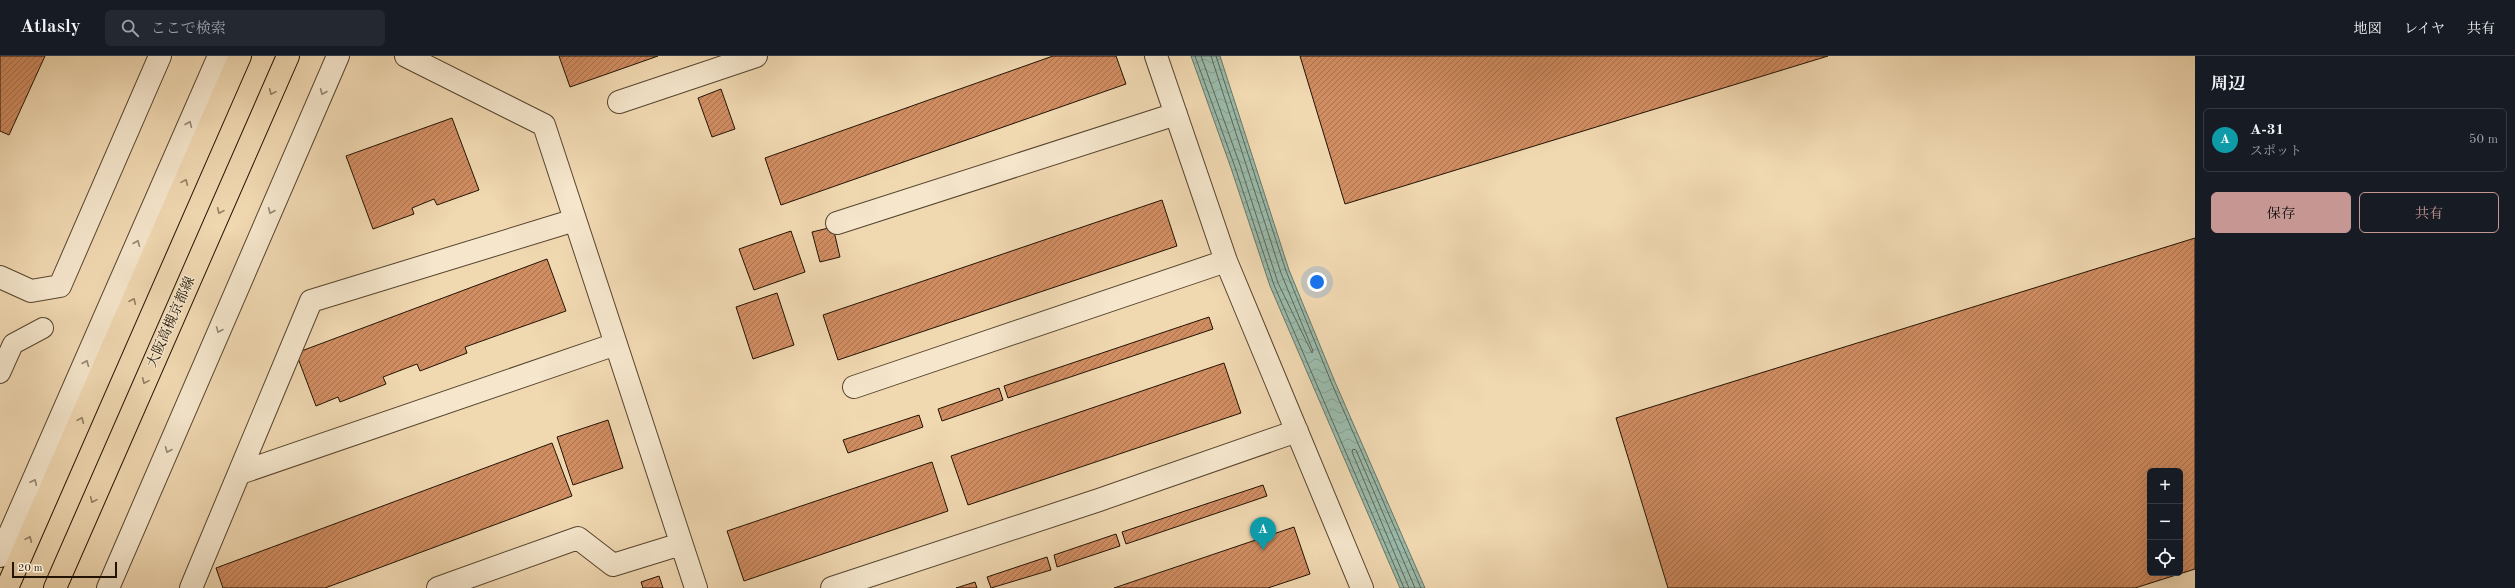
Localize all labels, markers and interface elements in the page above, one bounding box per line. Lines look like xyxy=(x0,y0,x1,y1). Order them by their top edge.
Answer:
search box xyxy=(105,10,385,46)
icon: search xyxy=(119,17,141,39)
text: Atlasly xyxy=(20,18,81,37)
text: ここで検索 xyxy=(151,22,226,37)
text: 地図 xyxy=(2354,22,2382,36)
text: レイヤ xyxy=(2404,22,2445,36)
text: 共有 xyxy=(2467,22,2495,36)
text: 周辺 xyxy=(2211,76,2245,93)
one-way arrow xyxy=(269,87,277,95)
one-way arrow xyxy=(319,88,327,95)
one-way arrow xyxy=(184,121,192,129)
text: A-31 xyxy=(2250,123,2284,138)
text: A xyxy=(2220,133,2230,146)
text: 50 m xyxy=(2469,133,2498,146)
text: スポット xyxy=(2250,145,2302,158)
one-way arrow xyxy=(180,179,188,187)
button: 保存 xyxy=(2211,192,2351,233)
button: 共有 xyxy=(2359,192,2499,233)
one-way arrow xyxy=(217,206,225,214)
one-way arrow xyxy=(268,207,276,215)
one-way arrow xyxy=(133,240,141,247)
your location xyxy=(1307,272,1327,292)
street label: 大阪高槻京都線 xyxy=(144,274,197,370)
one-way arrow xyxy=(128,298,136,306)
one-way arrow xyxy=(216,327,224,334)
one-way arrow xyxy=(81,359,89,366)
one-way arrow xyxy=(142,378,150,385)
one-way arrow xyxy=(76,417,84,425)
one-way arrow xyxy=(165,445,173,453)
map controls xyxy=(2147,468,2183,576)
button: + xyxy=(2147,468,2183,504)
one-way arrow xyxy=(29,478,37,486)
one-way arrow xyxy=(90,496,98,504)
button: − xyxy=(2147,504,2183,540)
pin: A xyxy=(1250,517,1276,550)
one-way arrow xyxy=(24,536,32,543)
button: locate xyxy=(2147,540,2183,576)
scale bar xyxy=(12,560,117,579)
text: 20 m xyxy=(18,563,43,574)

